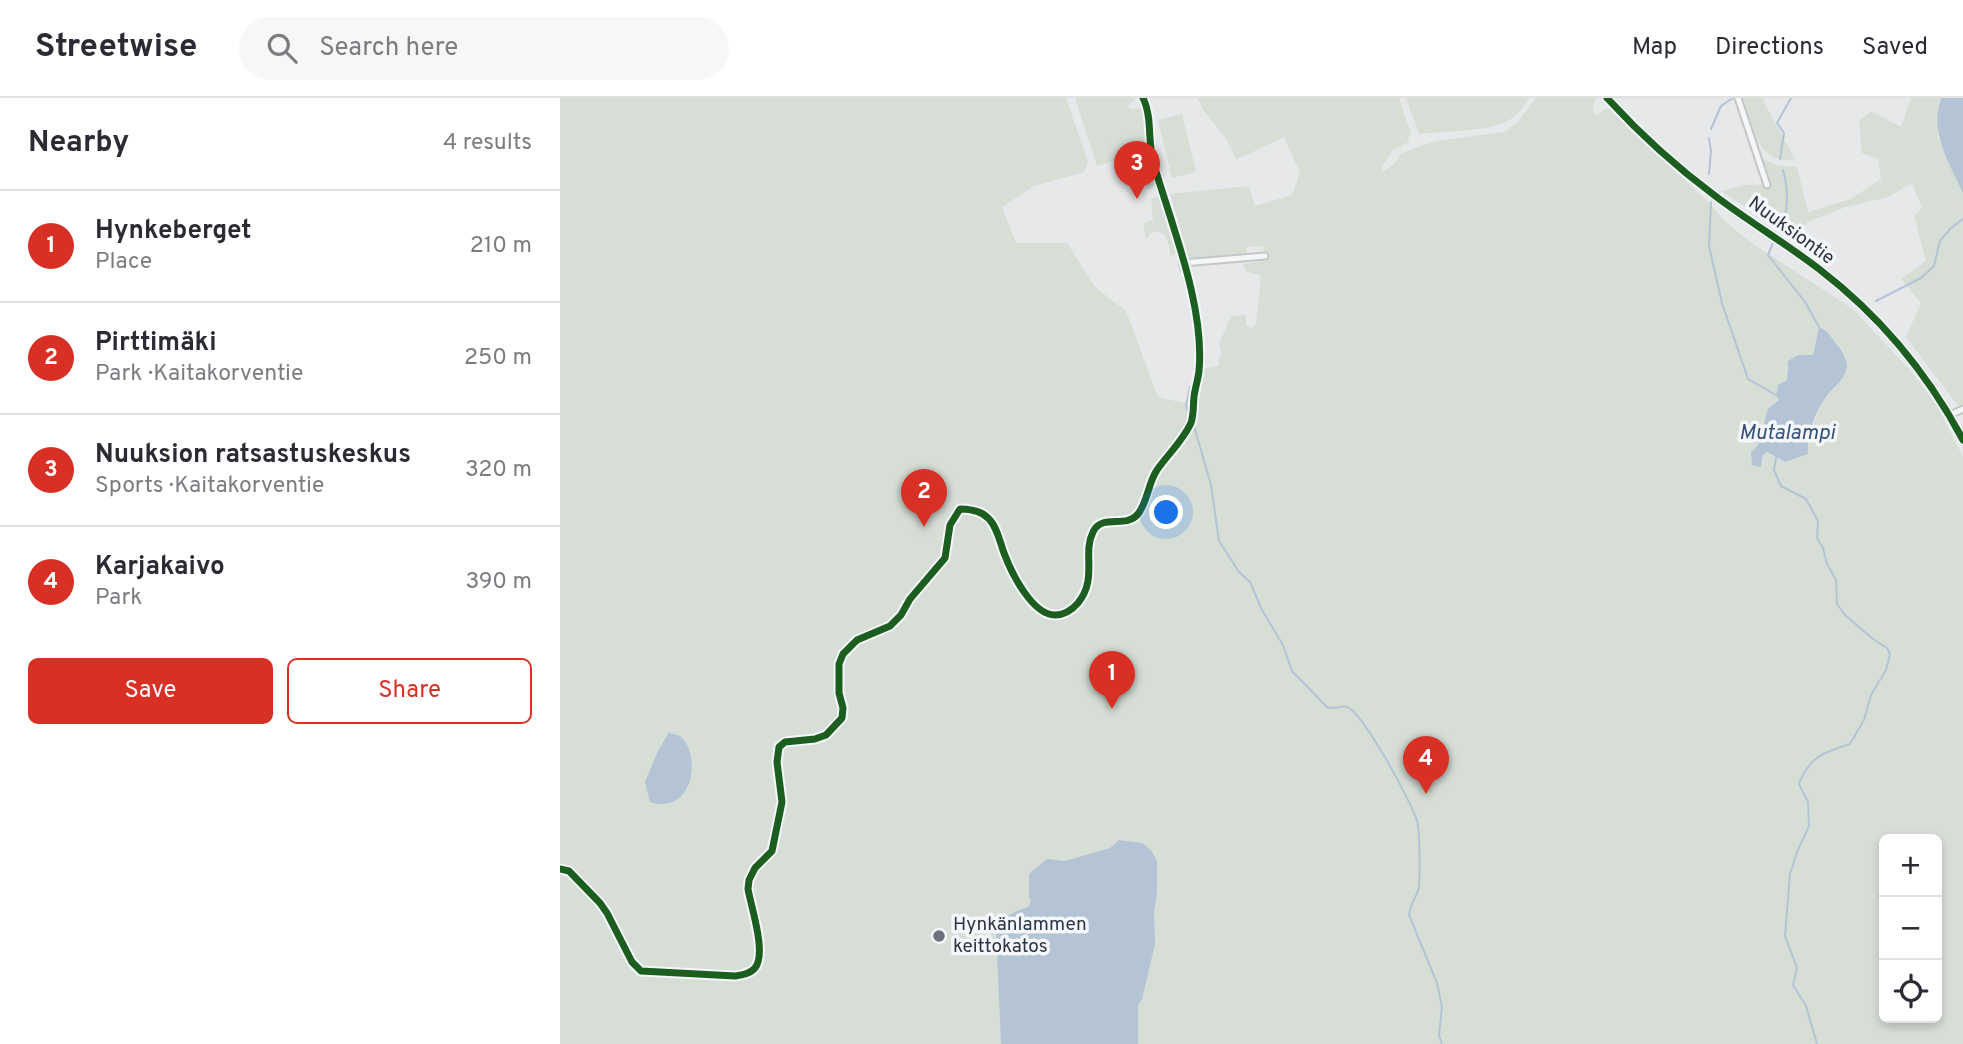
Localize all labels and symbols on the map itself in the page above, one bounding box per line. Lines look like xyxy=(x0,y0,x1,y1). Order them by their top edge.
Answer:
pin: 3 xyxy=(1114,141,1160,199)
street label: Nuuksiontie xyxy=(1743,192,1839,270)
water label: Mutalampi xyxy=(1739,420,1837,447)
pin: 2 xyxy=(901,469,947,527)
your location xyxy=(1149,495,1183,529)
pin: 1 xyxy=(1089,651,1135,709)
pin: 4 xyxy=(1403,736,1449,794)
place label: Hynkänlammen keittokatos xyxy=(953,913,1087,959)
marker: Hynkänlammen keittokatos xyxy=(931,928,947,944)

